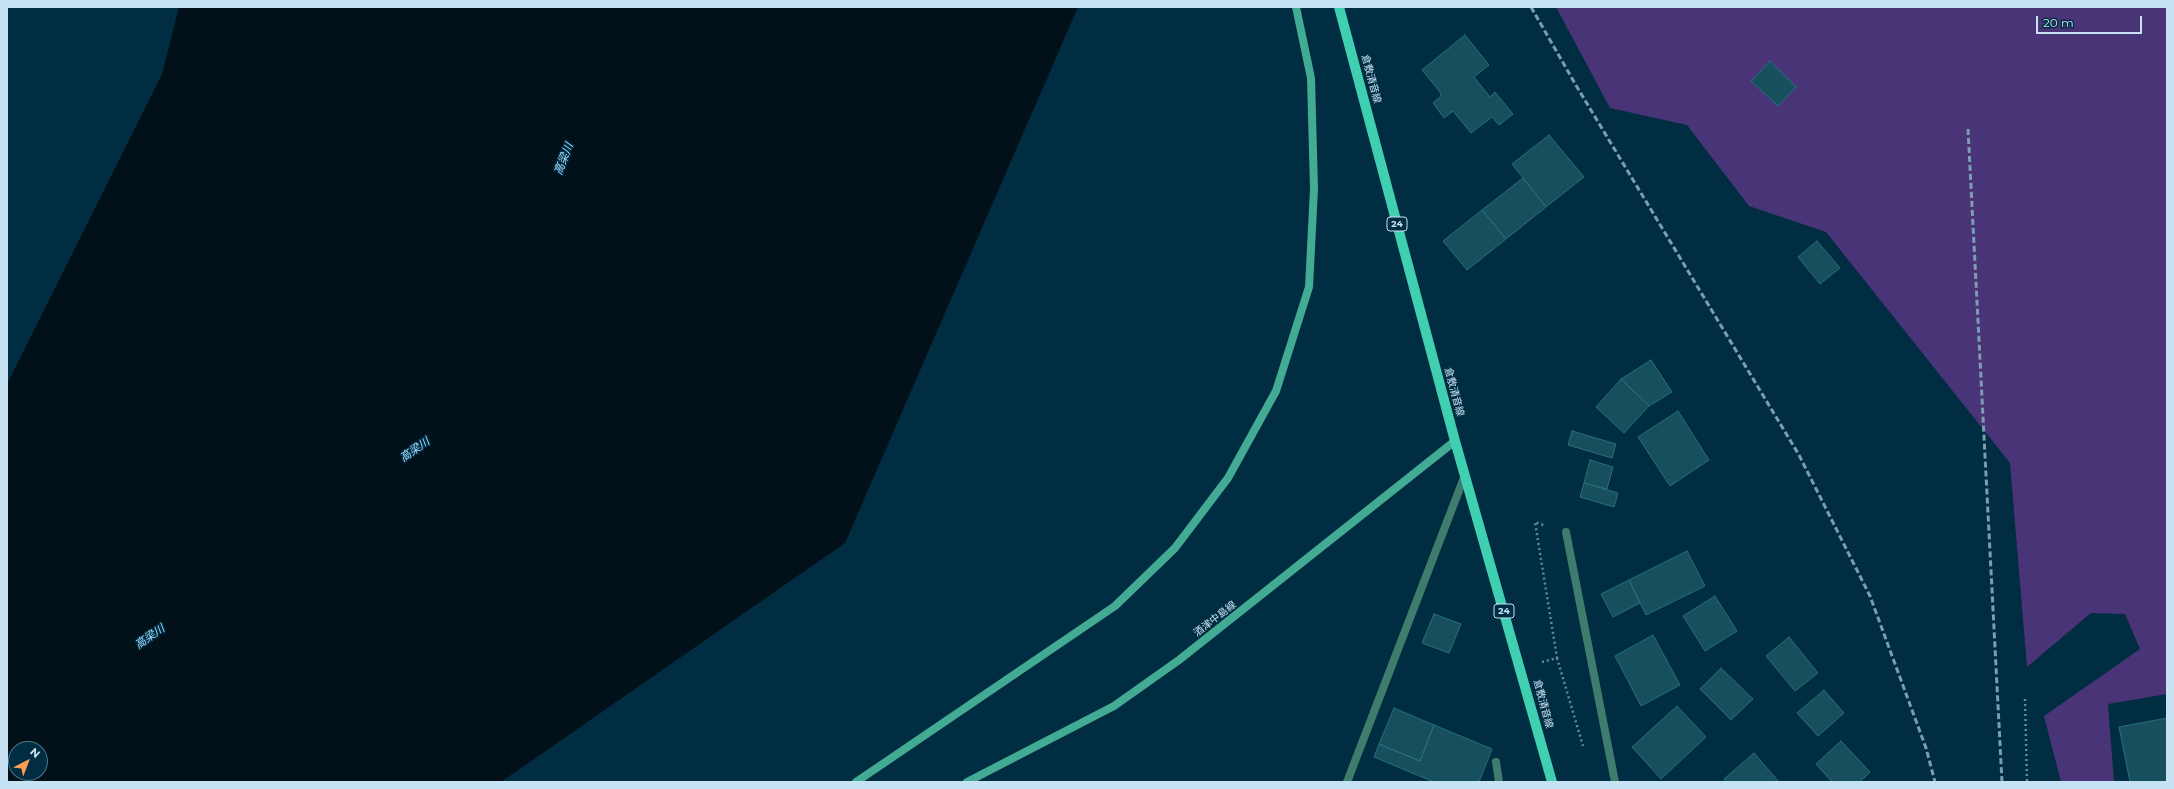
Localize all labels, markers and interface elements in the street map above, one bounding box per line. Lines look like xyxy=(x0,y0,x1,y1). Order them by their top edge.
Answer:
scale bar xyxy=(2038,8,2144,34)
text: 20 m xyxy=(2043,15,2074,30)
street label: 倉敷清音線 xyxy=(1359,53,1383,105)
water label: 高梁川 xyxy=(552,141,576,177)
road number: 24 xyxy=(1387,217,1407,231)
street label: 倉敷清音線 xyxy=(1442,366,1466,418)
water label: 高梁川 xyxy=(398,435,432,465)
street label: 酒津中島線 xyxy=(1192,599,1238,639)
road number: 24 xyxy=(1494,604,1514,618)
water label: 高梁川 xyxy=(133,622,167,652)
street label: 倉敷清音線 xyxy=(1531,678,1555,730)
north arrow xyxy=(8,741,48,781)
text: N xyxy=(27,745,43,761)

